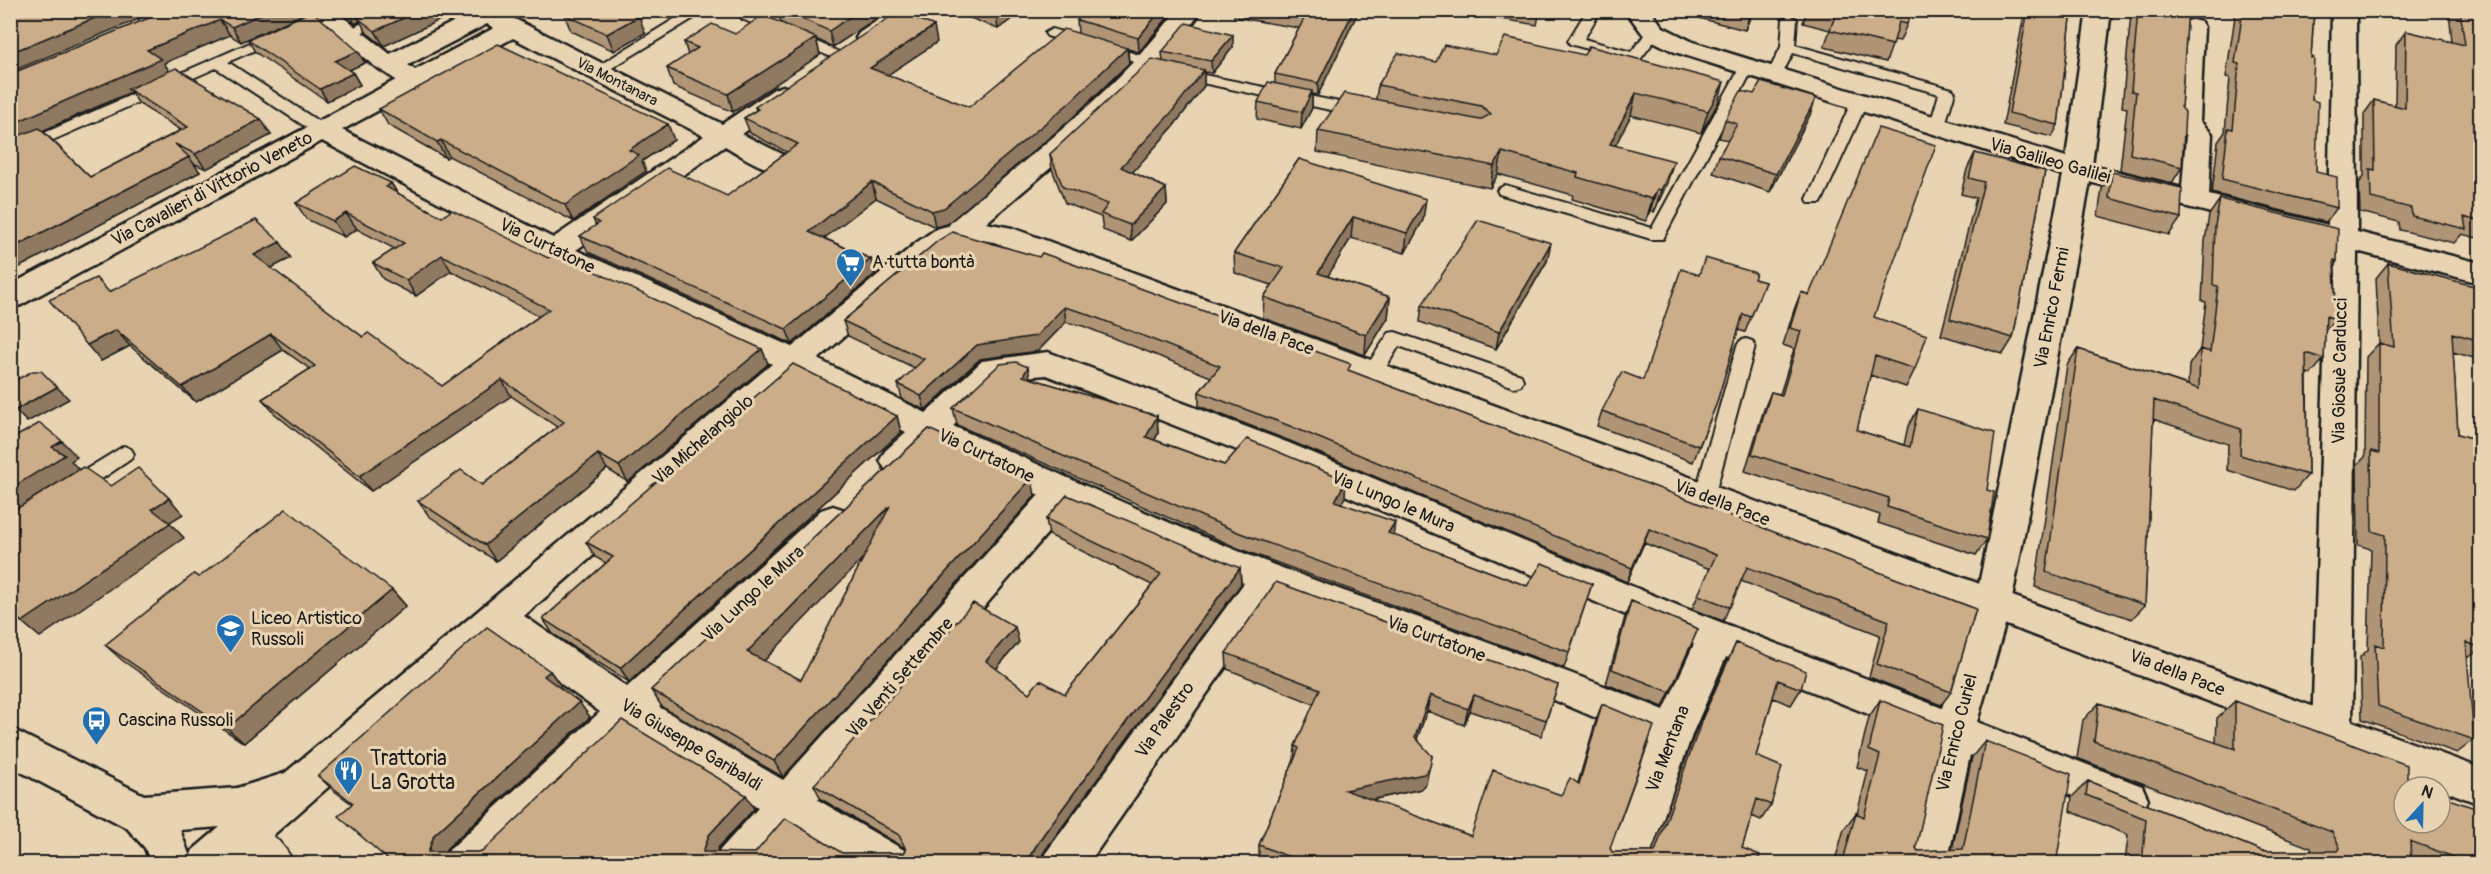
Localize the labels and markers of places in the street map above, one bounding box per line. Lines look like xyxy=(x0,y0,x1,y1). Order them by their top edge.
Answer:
supermarket icon: A tutta bontà xyxy=(835,246,867,288)
place label: A tutta bontà xyxy=(872,251,975,274)
place label: Liceo Artistico Russoli xyxy=(251,607,362,651)
school or university icon: Liceo Artistico Russoli xyxy=(214,612,246,654)
bus stop icon: Cascina Russoli xyxy=(81,704,113,746)
place label: Cascina Russoli xyxy=(118,709,233,732)
place label: Trattoria La Grotta xyxy=(370,745,455,796)
restaurant icon: Trattoria La Grotta xyxy=(333,754,365,796)

